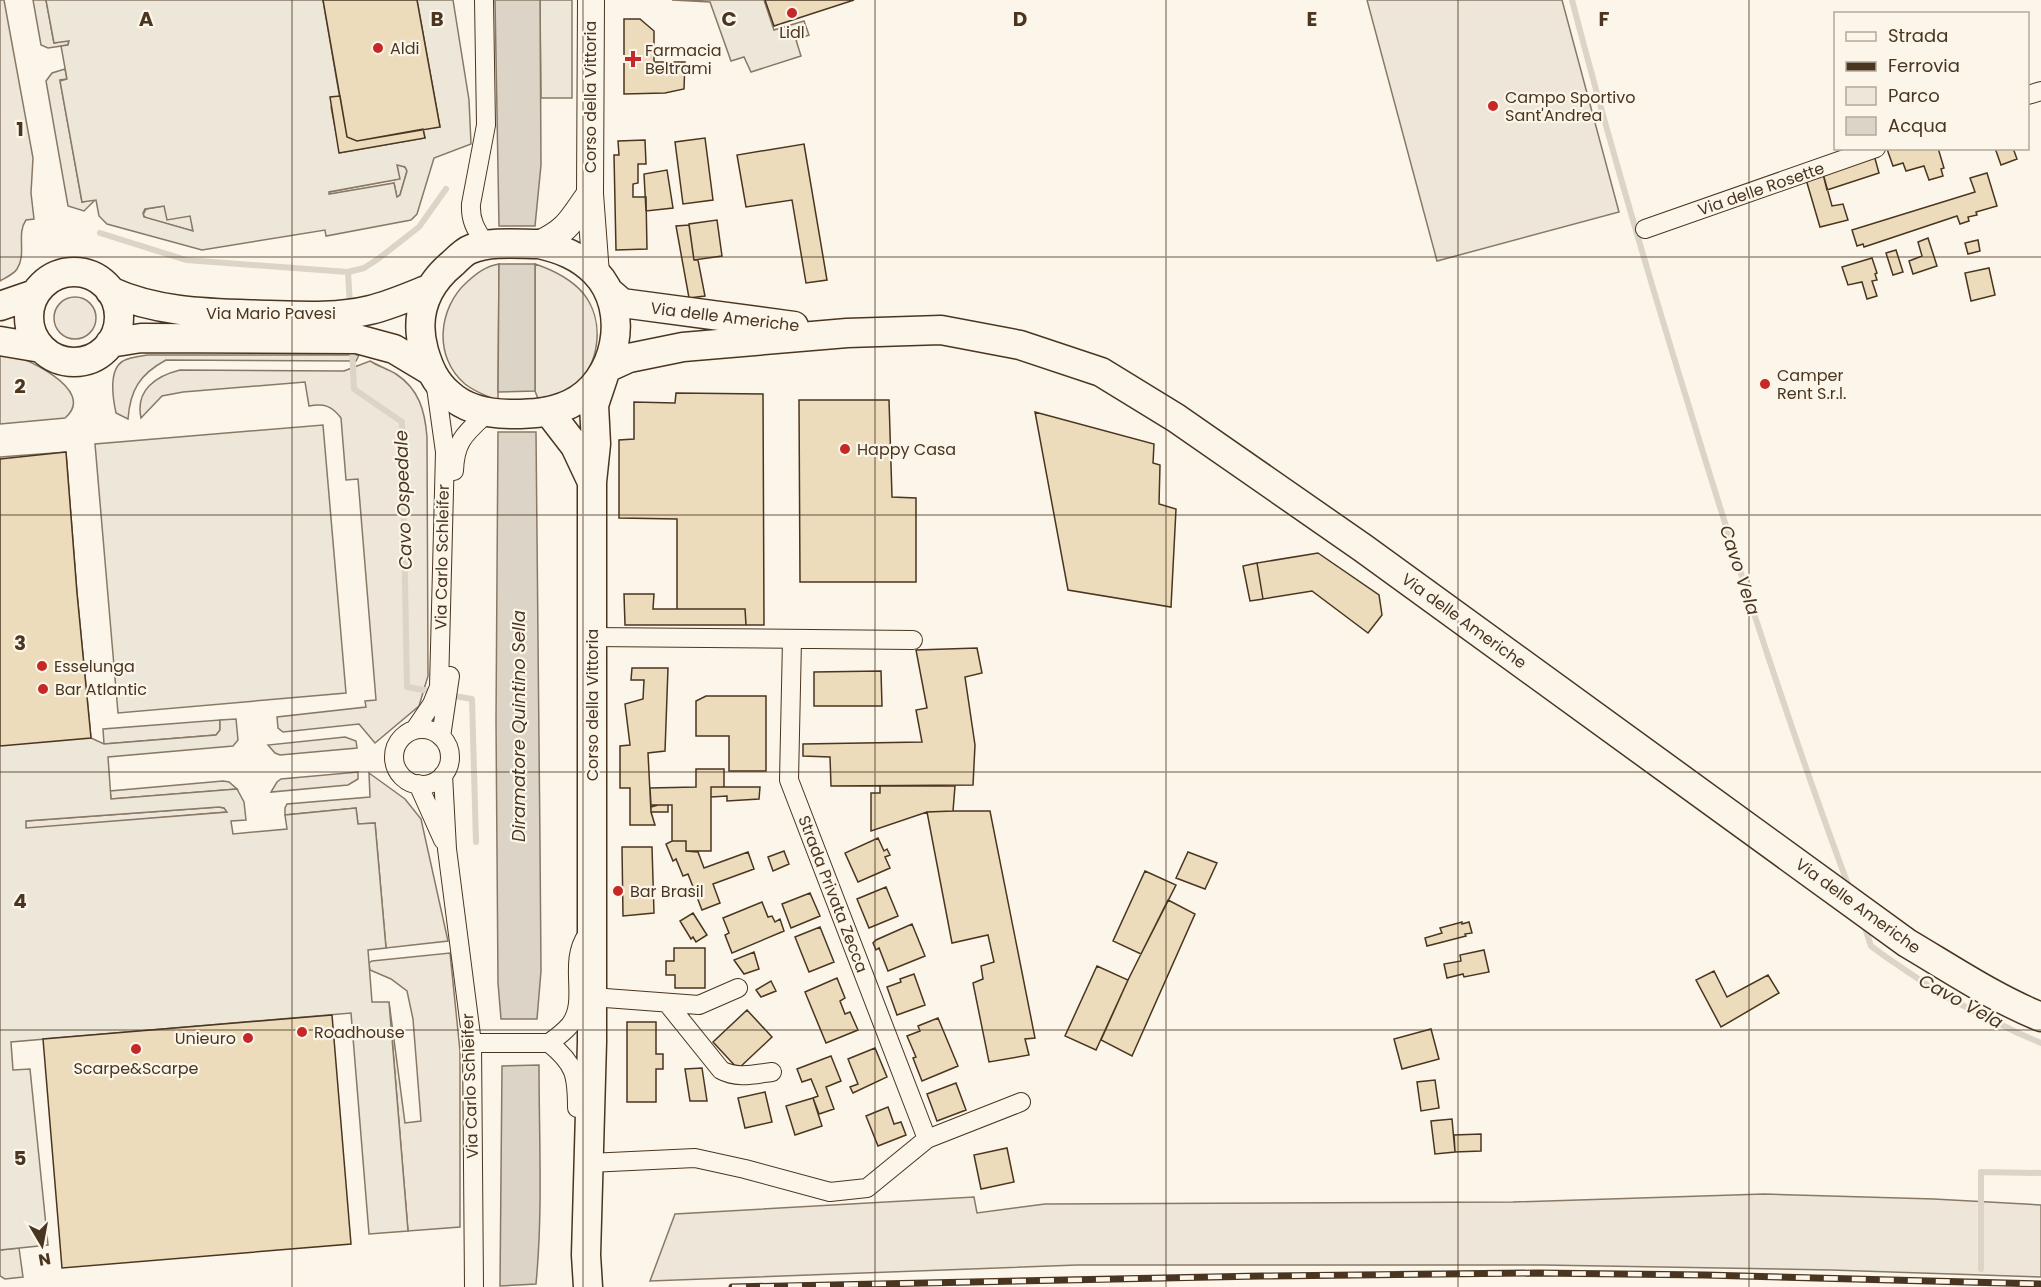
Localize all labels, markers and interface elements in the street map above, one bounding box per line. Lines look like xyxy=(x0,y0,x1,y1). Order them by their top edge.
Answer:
text: A xyxy=(139,5,154,33)
text: B xyxy=(430,5,444,33)
text: C xyxy=(721,5,737,33)
text: D xyxy=(1013,5,1027,33)
text: E xyxy=(1307,5,1317,33)
text: F xyxy=(1599,5,1610,33)
marker: Lidl xyxy=(785,6,799,20)
legend xyxy=(1834,12,2029,150)
street label: Corso della Vittoria xyxy=(579,21,602,173)
place label: Lidl xyxy=(779,21,805,44)
text: Strada xyxy=(1888,23,1948,48)
place label: Aldi xyxy=(390,37,419,60)
place label: Farmacia Beltrami xyxy=(645,39,722,80)
marker: Aldi xyxy=(371,41,385,55)
marker: Farmacia Beltrami xyxy=(626,52,640,66)
text: Ferrovia xyxy=(1888,53,1960,78)
text: Parco xyxy=(1888,83,1940,108)
place label: Campo Sportivo Sant'Andrea xyxy=(1505,86,1635,127)
marker: Campo Sportivo Sant'Andrea xyxy=(1486,99,1500,113)
text: Acqua xyxy=(1888,113,1947,138)
text: 1 xyxy=(16,115,24,143)
street label: Via delle Rosette xyxy=(1695,157,1827,221)
street label: Via delle Americhe xyxy=(649,296,801,338)
street label: Via Mario Pavesi xyxy=(206,302,336,325)
place label: Camper Rent S.r.l. xyxy=(1777,364,1846,405)
text: 2 xyxy=(14,372,26,400)
marker: Camper Rent S.r.l. xyxy=(1758,377,1772,391)
water label: Cavo Ospedale xyxy=(388,430,418,570)
place label: Happy Casa xyxy=(857,438,956,461)
marker: Happy Casa xyxy=(838,442,852,456)
street label: Via Carlo Schleifer xyxy=(429,484,455,630)
water label: Cavo Vela xyxy=(1714,522,1766,618)
street label: Via delle Americhe xyxy=(1397,568,1531,674)
water label: Diramatore Quintino Sella xyxy=(506,610,531,842)
text: 3 xyxy=(14,629,26,657)
street label: Corso della Vittoria xyxy=(581,629,604,781)
place label: Esselunga xyxy=(54,655,135,678)
marker: Esselunga xyxy=(35,659,49,673)
place label: Bar Atlantic xyxy=(55,678,147,701)
marker: Bar Atlantic xyxy=(36,682,50,696)
street label: Strada Privata Zecca xyxy=(792,812,874,976)
street label: Via delle Americhe xyxy=(1791,853,1925,959)
place label: Bar Brasil xyxy=(630,880,704,903)
marker: Bar Brasil xyxy=(611,884,625,898)
text: 4 xyxy=(13,887,27,915)
water label: Cavo Vela xyxy=(1914,968,2008,1034)
street label: Via Carlo Schleifer xyxy=(456,1013,484,1159)
place label: Roadhouse xyxy=(314,1021,405,1044)
marker: Roadhouse xyxy=(295,1025,309,1039)
place label: Unieuro xyxy=(175,1027,236,1050)
marker: Unieuro xyxy=(241,1031,255,1045)
marker: Scarpe&Scarpe xyxy=(129,1042,143,1056)
place label: Scarpe&Scarpe xyxy=(73,1057,199,1080)
text: 5 xyxy=(14,1144,27,1172)
north arrow xyxy=(12,1215,72,1275)
text: N xyxy=(37,1247,52,1272)

